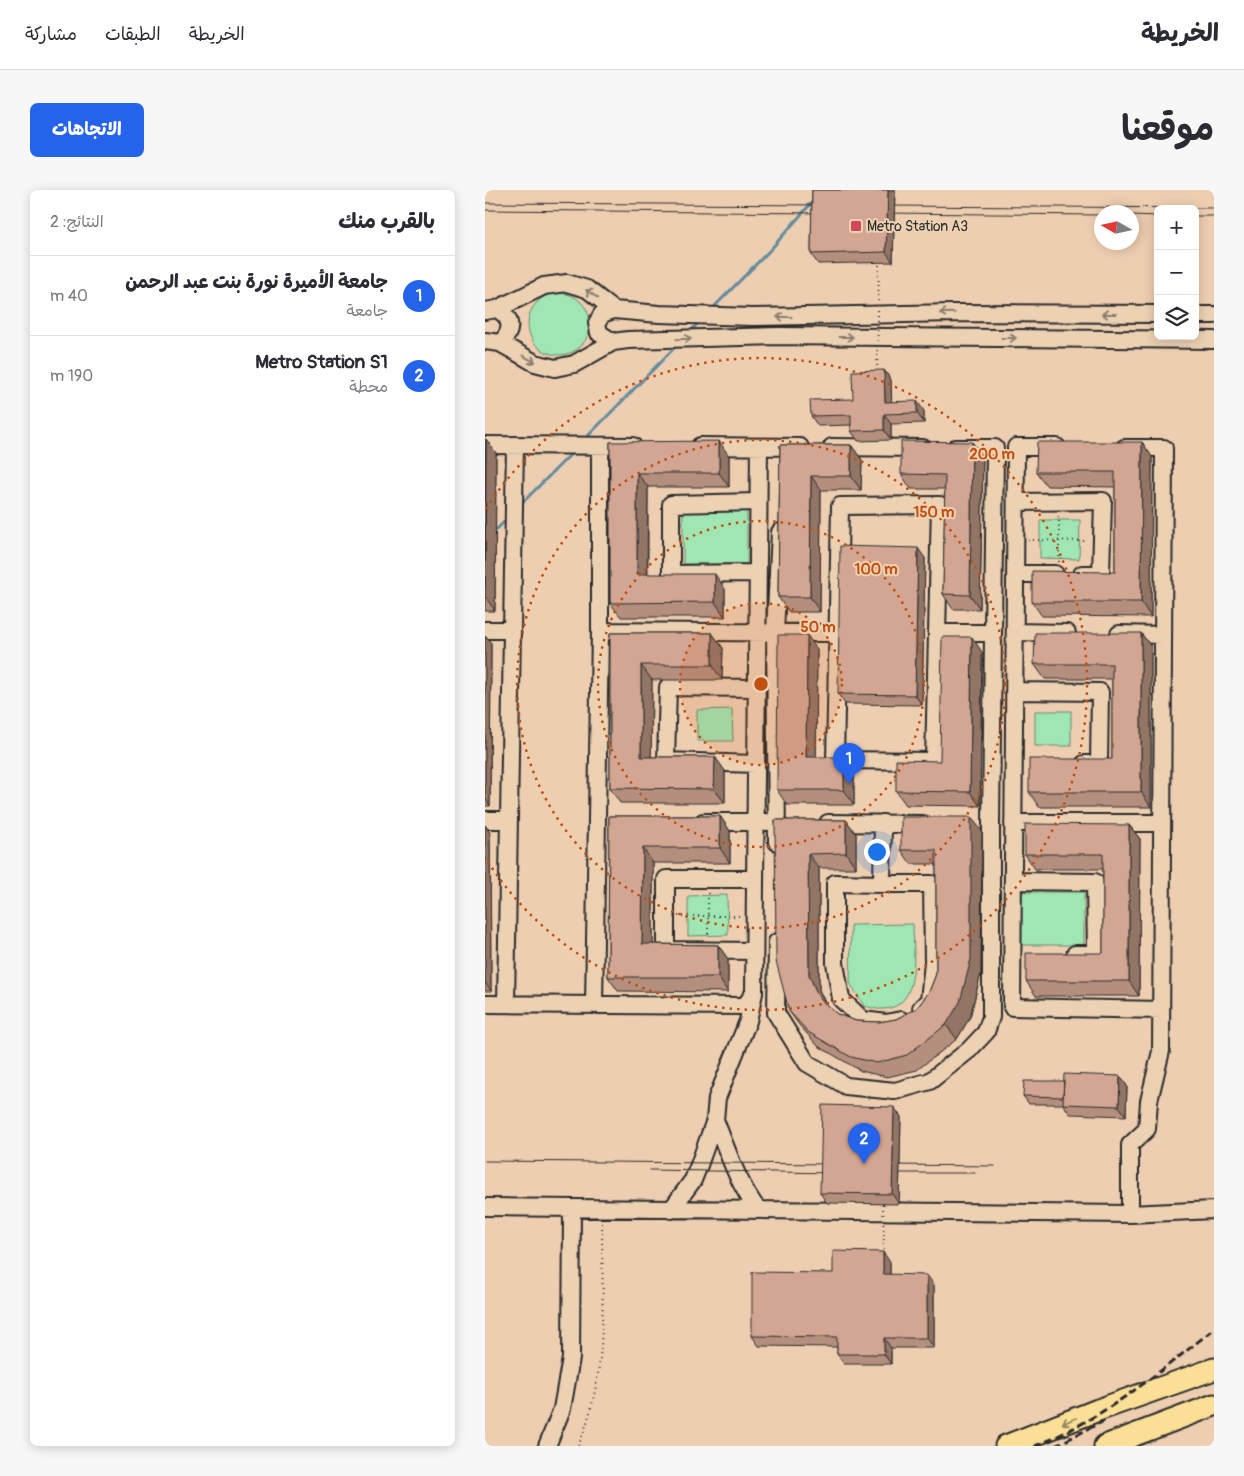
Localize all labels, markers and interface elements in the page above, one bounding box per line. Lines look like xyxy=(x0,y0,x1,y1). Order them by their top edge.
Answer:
text: الخريطة xyxy=(1141,19,1219,48)
text: مشاركة xyxy=(25,23,77,46)
text: الطبقات xyxy=(105,23,161,46)
text: الخريطة xyxy=(189,23,245,46)
button: الاتجاهات xyxy=(30,103,144,157)
text: موقعنا xyxy=(1121,107,1214,151)
north arrow xyxy=(1094,205,1139,250)
map controls xyxy=(1154,205,1199,340)
button: + xyxy=(1154,205,1199,250)
text: بالقرب منك xyxy=(338,208,435,235)
text: النتائج: 2 xyxy=(50,212,104,232)
place label: Metro Station A3 xyxy=(867,218,968,235)
marker: Metro Station A3 xyxy=(849,219,863,233)
button: − xyxy=(1154,250,1199,295)
text: جامعة الأميرة نورة بنت عبد الرحمن xyxy=(125,270,388,294)
text: 40 m xyxy=(50,286,88,306)
text: 1 xyxy=(416,286,422,306)
one-way arrow xyxy=(585,289,599,299)
button: layers xyxy=(1154,295,1199,340)
text: جامعة xyxy=(346,301,388,321)
one-way arrow xyxy=(939,308,955,318)
one-way arrow xyxy=(1101,309,1118,319)
one-way arrow xyxy=(776,312,792,322)
one-way arrow xyxy=(838,332,854,342)
one-way arrow xyxy=(1000,333,1017,343)
one-way arrow xyxy=(676,334,692,343)
text: Metro Station S1 xyxy=(255,350,388,374)
one-way arrow xyxy=(522,355,536,365)
text: 190 m xyxy=(50,366,93,386)
text: 2 xyxy=(415,366,423,386)
text: محطة xyxy=(349,377,388,397)
text: 200 m xyxy=(969,445,1015,464)
text: 150 m xyxy=(914,503,954,522)
text: 100 m xyxy=(855,560,897,579)
text: 50 m xyxy=(801,618,835,637)
centre of rings xyxy=(752,675,770,693)
pin: 1 xyxy=(833,743,865,784)
your location xyxy=(864,839,890,865)
pin: 2 xyxy=(848,1123,880,1164)
one-way arrow xyxy=(1062,1417,1078,1426)

